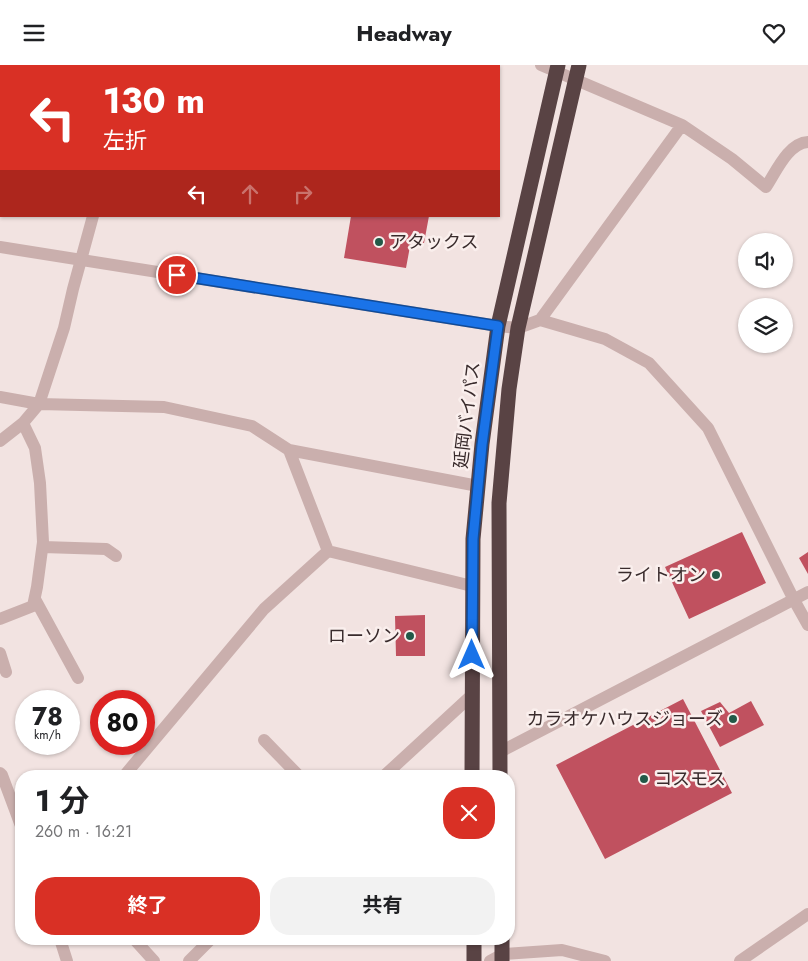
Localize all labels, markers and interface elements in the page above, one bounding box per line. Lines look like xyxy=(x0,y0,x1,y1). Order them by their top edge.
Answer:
text: Headway xyxy=(356,17,452,49)
icon: menu xyxy=(20,19,48,47)
icon: heart xyxy=(760,19,788,47)
text: 130 m xyxy=(103,76,205,126)
icon: left xyxy=(20,85,85,150)
text: 左折 xyxy=(103,124,147,156)
icon: left xyxy=(183,180,211,208)
icon: ahead xyxy=(236,180,264,208)
icon: right xyxy=(289,180,317,208)
place label: アタックス xyxy=(389,229,478,255)
map controls xyxy=(738,233,793,353)
button: sound xyxy=(738,233,793,288)
marker: アタックス xyxy=(373,236,385,248)
pin xyxy=(156,254,198,296)
icon: arrive xyxy=(163,261,191,289)
button: layers xyxy=(738,298,793,353)
street label: 延岡バイパス xyxy=(448,360,486,470)
place label: ライトオン xyxy=(616,562,706,588)
marker: ライトオン xyxy=(710,569,722,581)
place label: ローソン xyxy=(328,623,400,649)
position arrow xyxy=(445,628,497,680)
marker: ローソン xyxy=(404,630,416,642)
speed limit sign: 80 xyxy=(90,690,155,755)
text: 78 xyxy=(32,698,63,734)
place label: カラオケハウスジョーズ xyxy=(527,706,723,732)
marker: カラオケハウスジョーズ xyxy=(727,713,739,725)
text: km/h xyxy=(34,726,61,744)
place label: コスモス xyxy=(654,766,726,792)
marker: コスモス xyxy=(638,773,650,785)
text: 1 分 xyxy=(35,779,89,822)
button: close xyxy=(443,787,495,839)
text: 260 m · 16:21 xyxy=(35,820,132,843)
button: 終了 xyxy=(35,877,260,935)
button: 共有 xyxy=(270,877,495,935)

